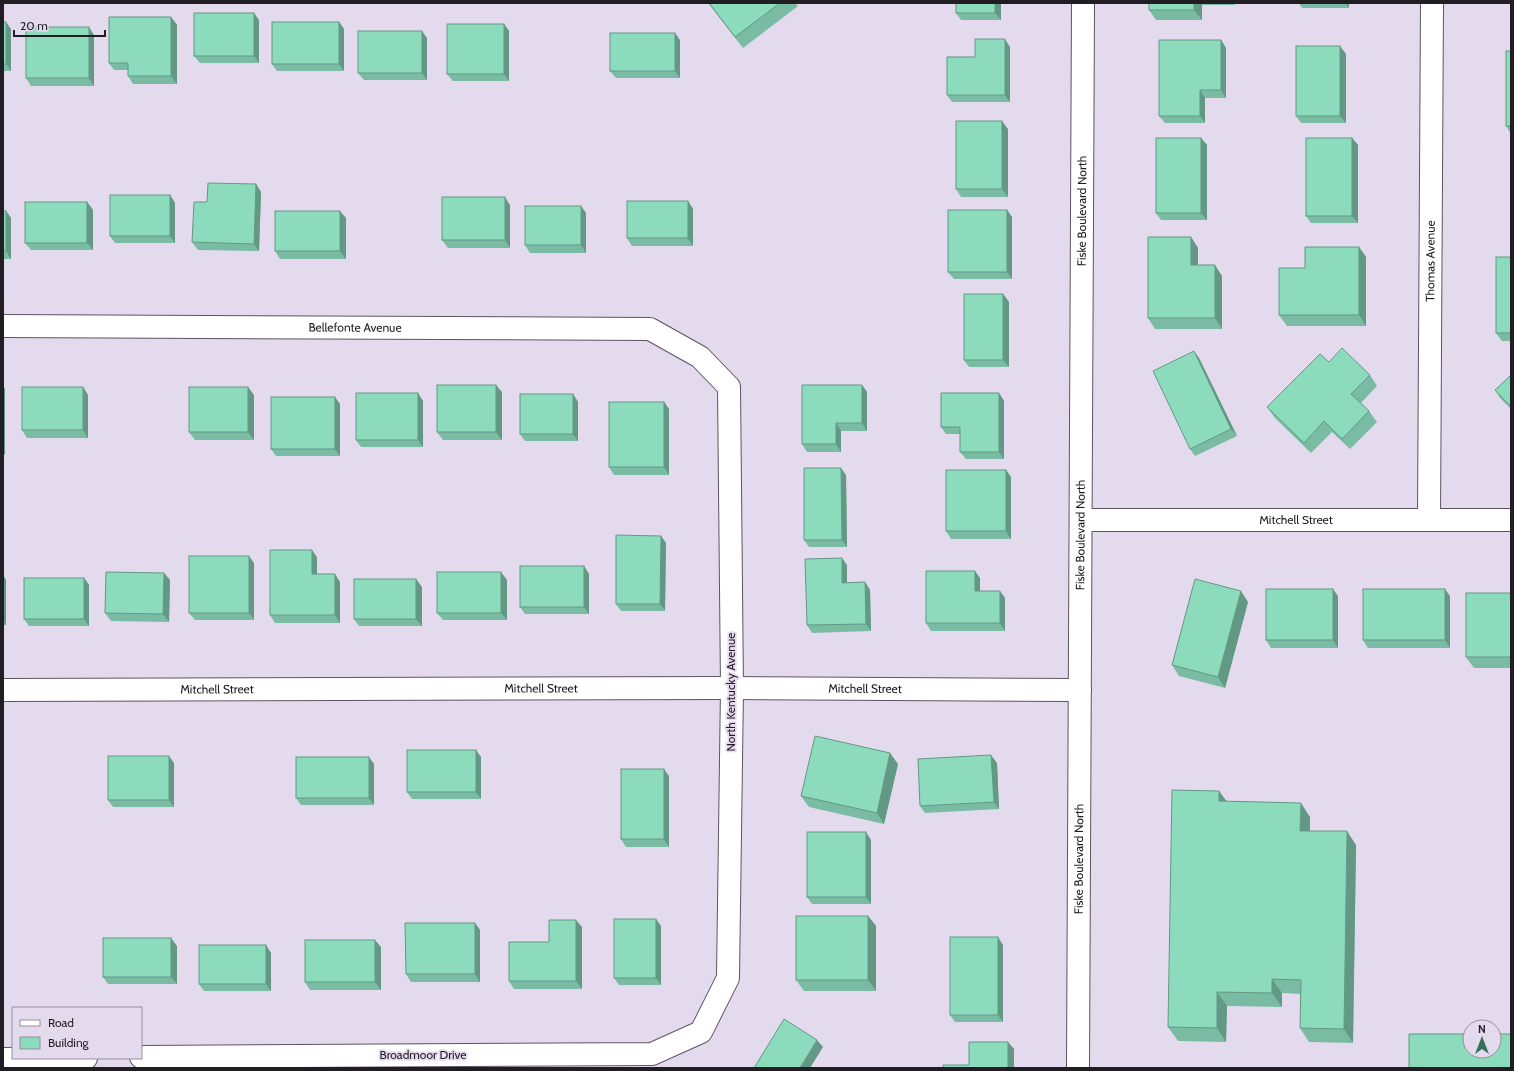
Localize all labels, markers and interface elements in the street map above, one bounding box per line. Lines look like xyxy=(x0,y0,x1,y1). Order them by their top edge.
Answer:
scale bar xyxy=(14,12,105,38)
text: 20 m xyxy=(20,18,48,33)
street label: Fiske Boulevard North xyxy=(1074,156,1089,266)
street label: Thomas Avenue xyxy=(1422,220,1438,302)
street label: Bellefonte Avenue xyxy=(308,319,402,335)
street label: Fiske Boulevard North xyxy=(1072,480,1088,590)
street label: Mitchell Street xyxy=(1259,512,1333,527)
street label: North Kentucky Avenue xyxy=(723,632,738,752)
street label: Mitchell Street xyxy=(504,680,578,696)
street label: Mitchell Street xyxy=(180,681,254,697)
street label: Mitchell Street xyxy=(828,681,902,696)
street label: Fiske Boulevard North xyxy=(1071,804,1086,914)
legend xyxy=(12,1007,142,1059)
text: Road xyxy=(48,1015,74,1030)
north arrow xyxy=(1462,1019,1502,1059)
text: N xyxy=(1478,1022,1486,1036)
text: Building xyxy=(48,1035,90,1050)
street label: Broadmoor Drive xyxy=(380,1047,466,1062)

